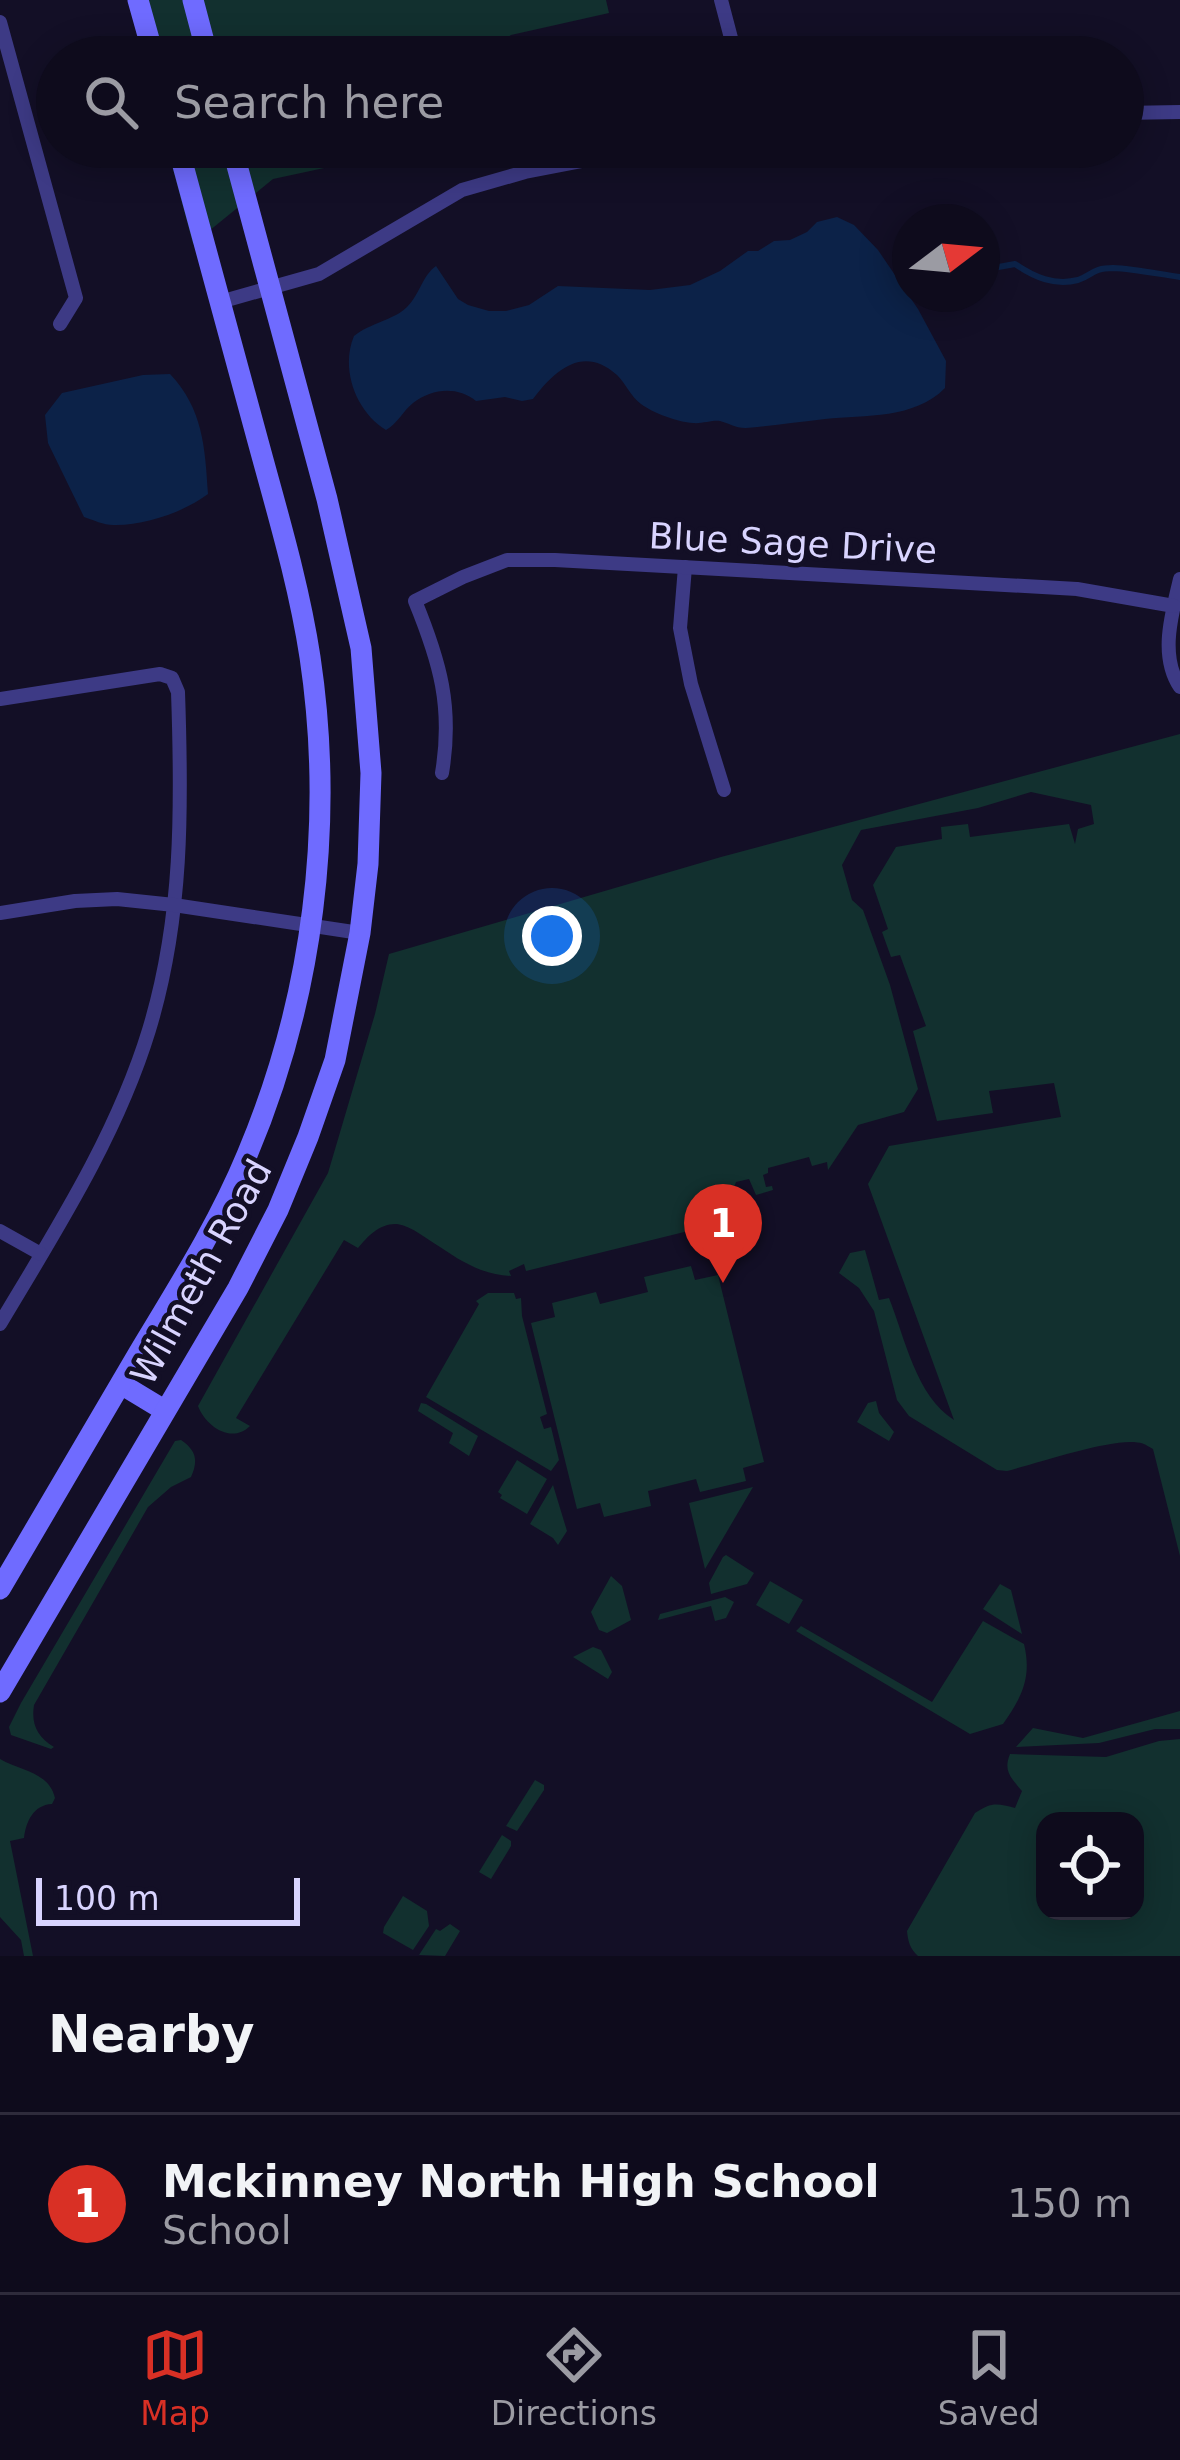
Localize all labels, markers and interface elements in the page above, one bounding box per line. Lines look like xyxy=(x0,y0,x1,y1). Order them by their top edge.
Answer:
search box xyxy=(36,36,1144,168)
icon: search xyxy=(78,69,144,135)
text: Search here xyxy=(174,76,444,129)
north arrow xyxy=(892,204,1000,312)
street label: Blue Sage Drive xyxy=(648,515,938,571)
your location xyxy=(522,906,582,966)
street label: Wilmeth Road xyxy=(122,1152,280,1392)
pin: 1 xyxy=(684,1184,762,1283)
map controls xyxy=(1036,1812,1144,1920)
button: locate xyxy=(1036,1812,1144,1920)
scale bar xyxy=(36,1872,300,1925)
text: 100 m xyxy=(54,1879,160,1918)
text: Nearby xyxy=(48,2005,255,2064)
text: Mckinney North High School xyxy=(162,2155,880,2208)
text: 1 xyxy=(73,2181,101,2226)
text: 150 m xyxy=(1007,2181,1132,2226)
text: School xyxy=(162,2208,291,2253)
tab: Map xyxy=(140,2322,210,2433)
tab: Directions xyxy=(491,2322,657,2433)
tab: Saved xyxy=(938,2322,1040,2433)

